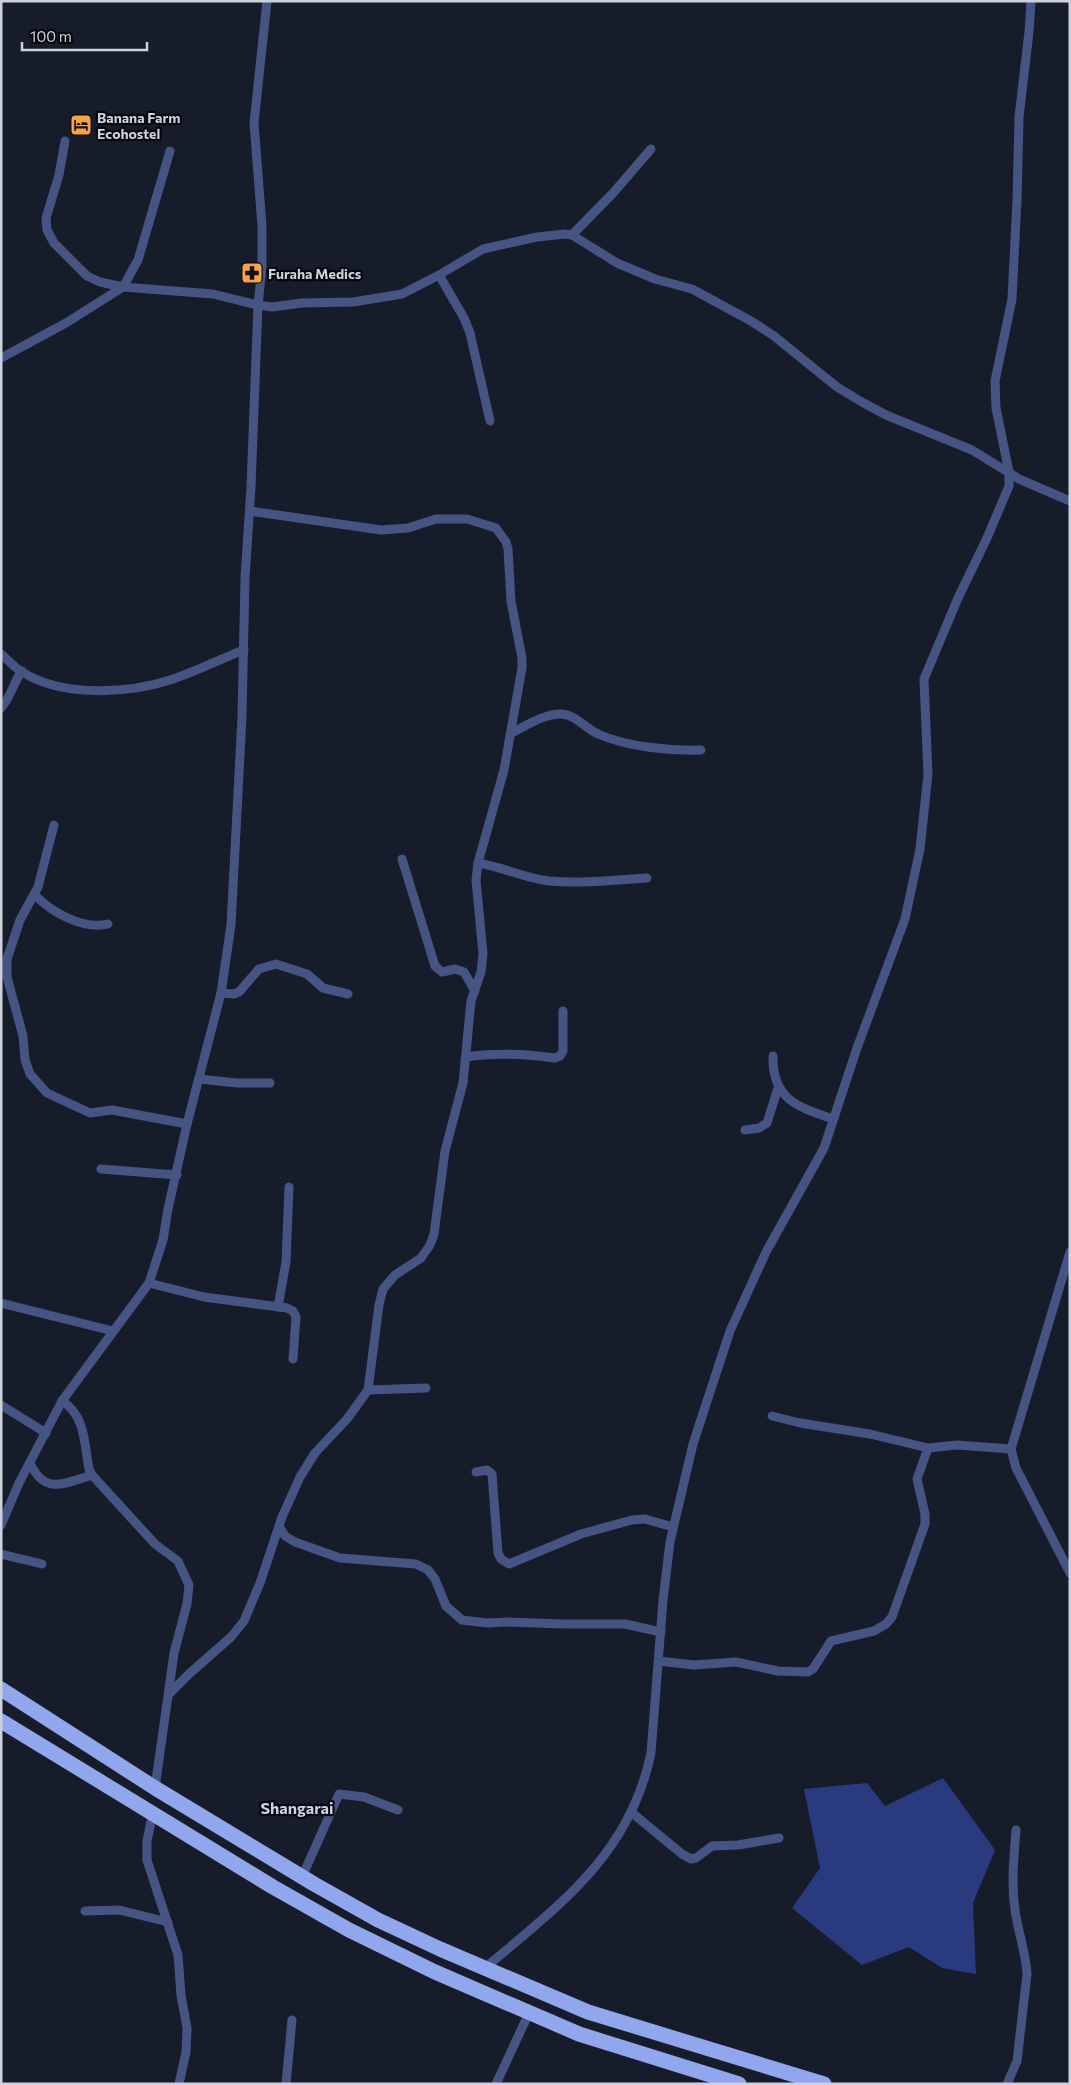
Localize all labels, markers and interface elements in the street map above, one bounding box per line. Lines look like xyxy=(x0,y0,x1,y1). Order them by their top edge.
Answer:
scale bar xyxy=(22,20,148,52)
text: 100 m xyxy=(30,27,72,45)
place label: Banana Farm Ecohostel xyxy=(97,109,180,142)
hotel icon: Banana Farm Ecohostel xyxy=(69,113,93,137)
pharmacy icon: Furaha Medics xyxy=(240,261,264,285)
place label: Furaha Medics xyxy=(268,265,362,282)
district label: Shangarai xyxy=(260,1798,334,1817)

